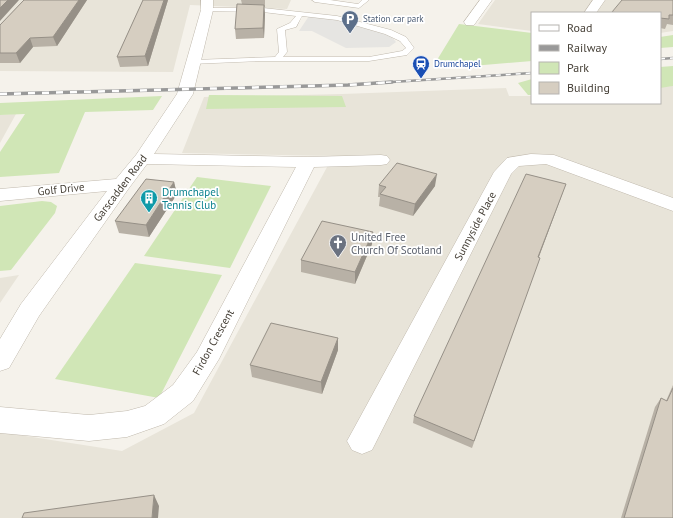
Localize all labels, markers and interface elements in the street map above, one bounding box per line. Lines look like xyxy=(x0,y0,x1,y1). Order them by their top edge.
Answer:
parking icon: Station car park xyxy=(340,9,360,34)
legend xyxy=(531,12,661,104)
place label: Station car park xyxy=(363,13,424,24)
text: Road xyxy=(567,20,592,35)
text: Railway xyxy=(567,40,607,55)
station icon: Drumchapel xyxy=(411,54,431,79)
place label: Drumchapel xyxy=(434,58,481,69)
text: Park xyxy=(567,60,589,75)
text: Building xyxy=(567,80,610,95)
street label: Garscadden Road xyxy=(90,152,150,224)
street label: Golf Drive xyxy=(37,180,85,198)
place label: Drumchapel Tennis Club xyxy=(162,185,220,212)
building icon: Drumchapel Tennis Club xyxy=(139,188,159,213)
street label: Sunnyside Place xyxy=(451,189,499,263)
place label: United Free Church Of Scotland xyxy=(351,230,442,257)
church icon: United Free Church Of Scotland xyxy=(328,233,348,258)
street label: Firdon Crescent xyxy=(189,306,237,377)

